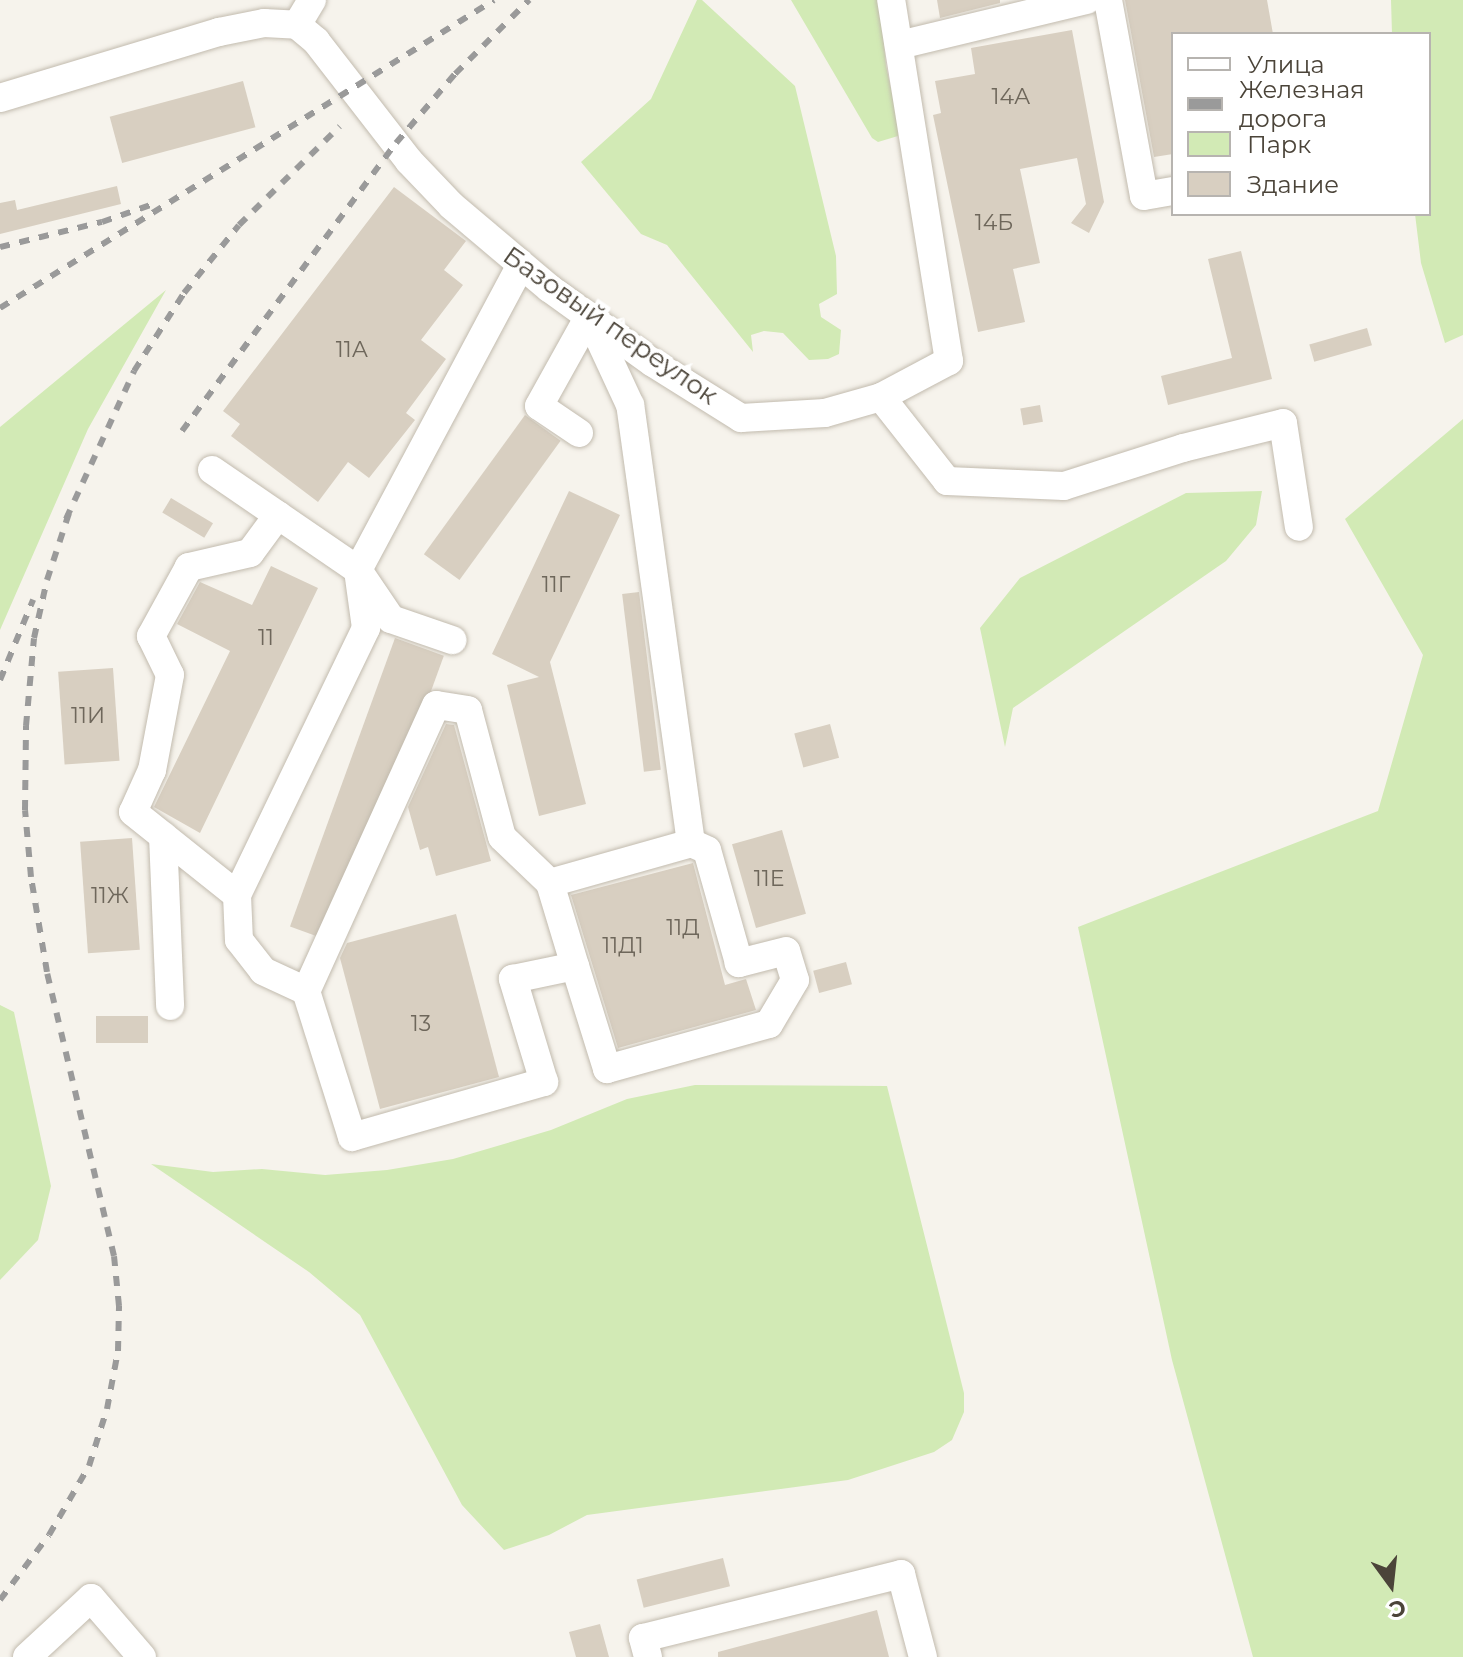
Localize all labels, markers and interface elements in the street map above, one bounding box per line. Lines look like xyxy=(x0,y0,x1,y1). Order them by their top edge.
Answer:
legend xyxy=(1171,32,1431,216)
text: Улица xyxy=(1247,50,1325,79)
text: Железная дорога xyxy=(1239,75,1365,133)
house number: 14А xyxy=(992,84,1030,110)
text: Парк xyxy=(1247,130,1311,159)
text: Здание xyxy=(1247,170,1339,199)
house number: 14Б xyxy=(975,210,1013,236)
street label: Базовый переулок xyxy=(497,240,723,412)
house number: 11А xyxy=(336,337,368,363)
house number: 11Г xyxy=(542,572,570,598)
house number: 11 xyxy=(258,625,274,651)
house number: 11И xyxy=(71,703,105,729)
house number: 11Е xyxy=(754,866,784,892)
house number: 11Ж xyxy=(91,883,129,909)
house number: 11Д xyxy=(666,915,700,941)
house number: 11Д1 xyxy=(602,933,644,959)
house number: 13 xyxy=(411,1011,431,1037)
north arrow xyxy=(1351,1545,1431,1625)
text: С xyxy=(1386,1594,1409,1624)

